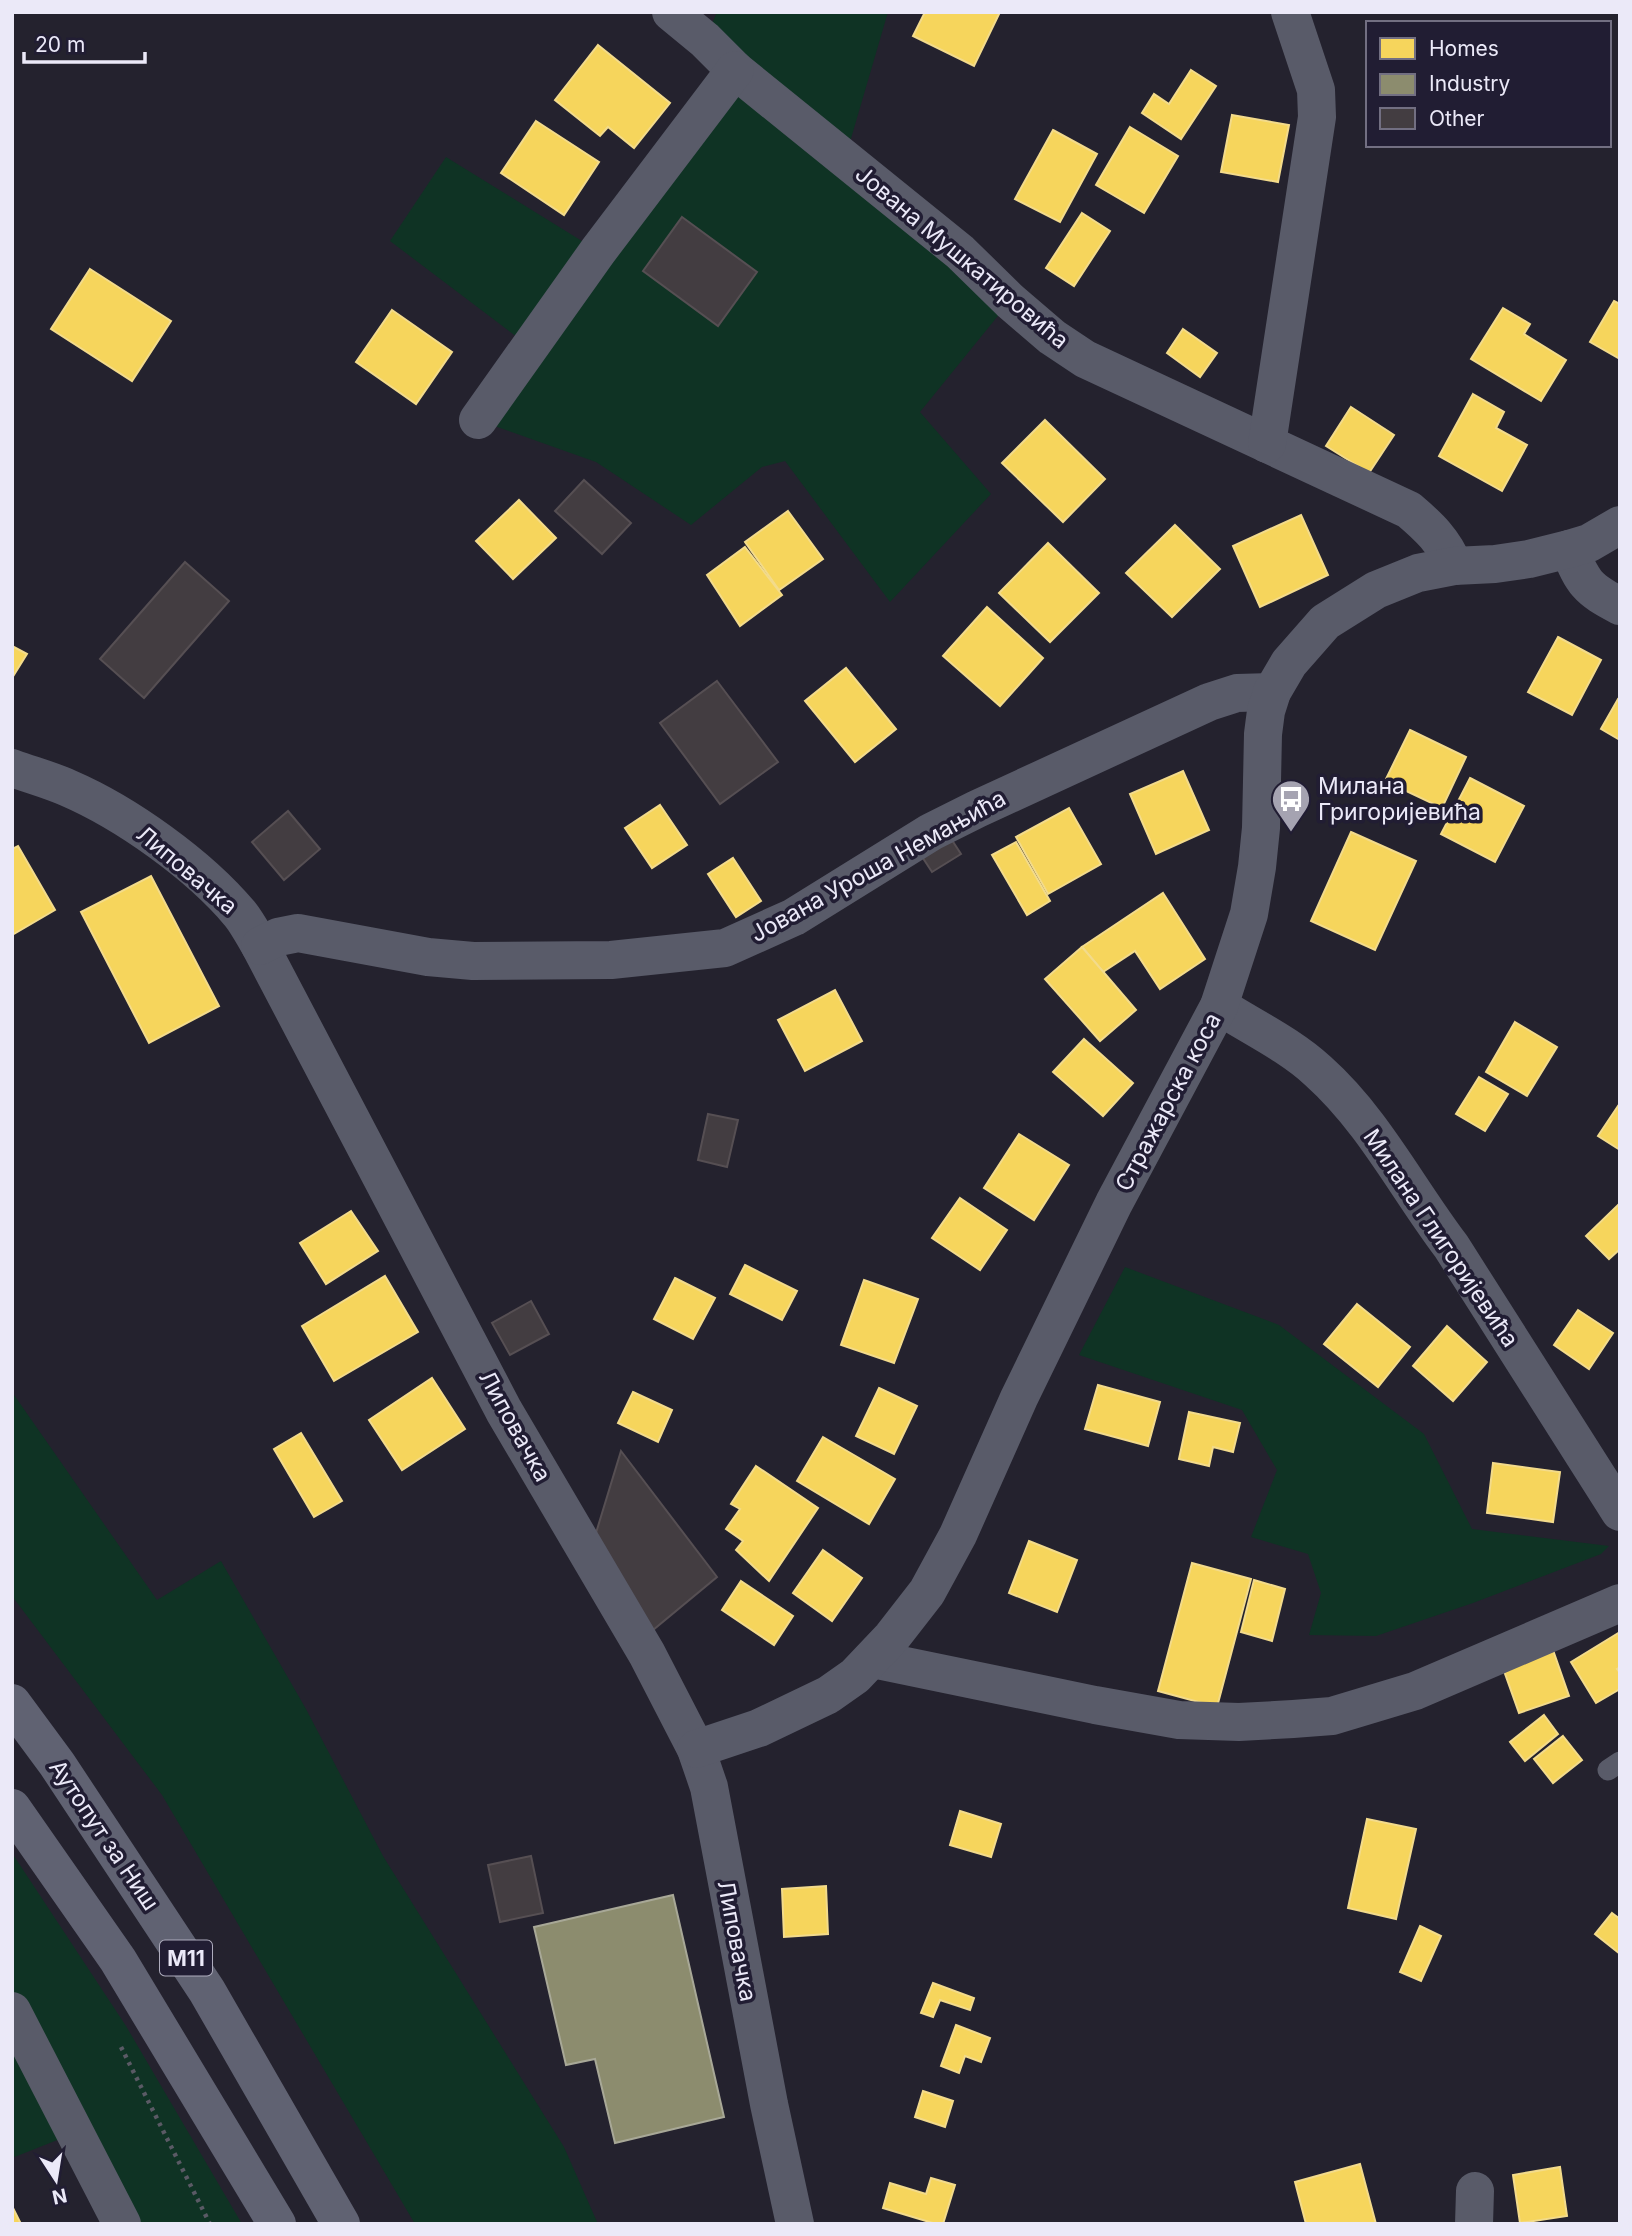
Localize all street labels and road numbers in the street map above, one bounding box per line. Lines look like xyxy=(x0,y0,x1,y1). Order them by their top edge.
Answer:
street label: Јована Мушкатировића xyxy=(850,160,1074,354)
street label: Јована Уроша Немањића xyxy=(746,784,1010,948)
street label: Липовачка xyxy=(131,820,243,920)
street label: Стражарска коса xyxy=(1109,1008,1227,1196)
street label: Милана Глигоријевића xyxy=(1358,1124,1524,1352)
street label: Липовачка xyxy=(473,1366,557,1486)
street label: Аутопут за Ниш xyxy=(43,1754,165,1916)
street label: Липовачка xyxy=(712,1878,762,2004)
road number: M11 xyxy=(160,1940,212,1976)

